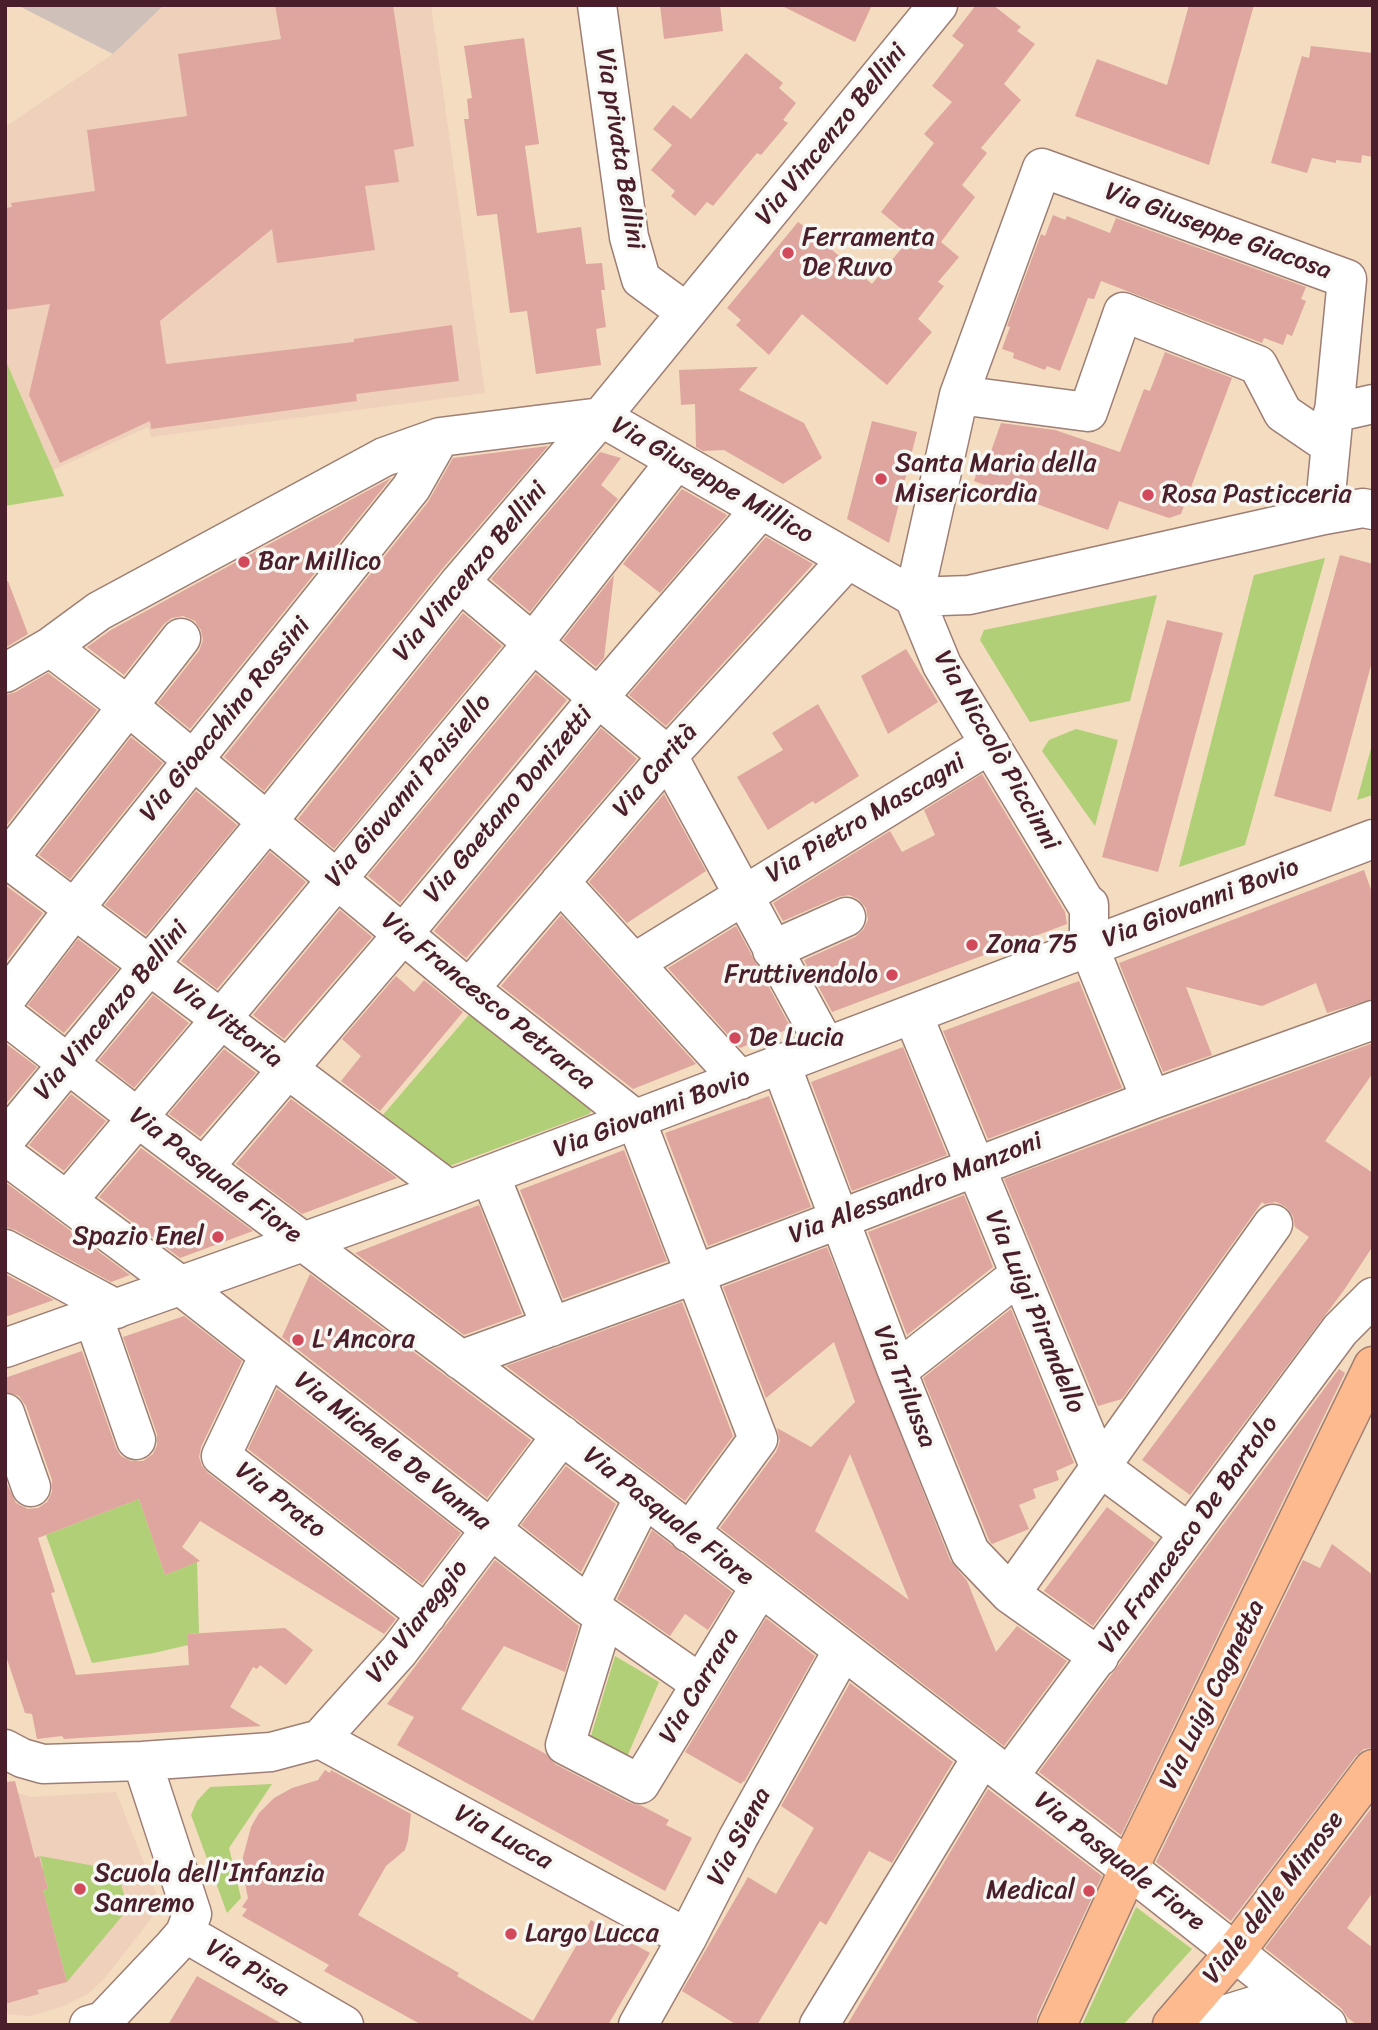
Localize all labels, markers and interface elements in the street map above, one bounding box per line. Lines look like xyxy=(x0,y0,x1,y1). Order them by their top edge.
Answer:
street label: Via Vincenzo Bellini xyxy=(749,38,915,232)
street label: Via privata Bellini xyxy=(588,46,650,252)
street label: Via Giuseppe Giacosa xyxy=(1100,176,1336,288)
place label: Ferramenta De Ruvo xyxy=(802,222,935,284)
marker: Ferramenta De Ruvo xyxy=(780,245,796,261)
street label: Via Giuseppe Millico xyxy=(605,410,819,552)
place label: Santa Maria della Misericordia xyxy=(895,448,1096,510)
marker: Santa Maria della Misericordia xyxy=(873,471,889,487)
street label: Via Vincenzo Bellini xyxy=(387,476,555,668)
place label: Rosa Pasticceria xyxy=(1162,479,1351,511)
marker: Rosa Pasticceria xyxy=(1140,487,1156,503)
place label: Bar Millico xyxy=(258,546,381,578)
marker: Bar Millico xyxy=(236,554,252,570)
street label: Via Gioacchino Rossini xyxy=(134,611,318,829)
street label: Via Niccolò Piccinni xyxy=(926,646,1066,856)
street label: Via Giovanni Paisiello xyxy=(319,688,499,894)
street label: Via Gaetano Donizetti xyxy=(418,700,600,910)
street label: Via Carità xyxy=(607,718,705,824)
street label: Via Pietro Mascagni xyxy=(761,747,971,891)
street label: Via Giovanni Bovio xyxy=(1098,852,1304,956)
street label: Via Francesco Petrarca xyxy=(375,906,601,1098)
street label: Via Vincenzo Bellini xyxy=(28,915,196,1107)
place label: Zona 75 xyxy=(986,929,1078,961)
marker: Zona 75 xyxy=(964,937,980,953)
place label: Fruttivendolo xyxy=(724,959,878,991)
marker: Fruttivendolo xyxy=(884,967,900,983)
street label: Via Vittoria xyxy=(165,972,289,1076)
place label: De Lucia xyxy=(749,1022,844,1054)
marker: De Lucia xyxy=(727,1030,743,1046)
street label: Via Giovanni Bovio xyxy=(549,1062,755,1166)
street label: Via Pasquale Fiore xyxy=(122,1101,308,1251)
street label: Via Alessandro Manzoni xyxy=(785,1126,1047,1252)
street label: Via Luigi Pirandello xyxy=(977,1206,1091,1418)
place label: Spazio Enel xyxy=(73,1221,204,1253)
marker: Spazio Enel xyxy=(210,1229,226,1245)
street label: Via Trilussa xyxy=(865,1321,943,1453)
place label: L'Ancora xyxy=(312,1324,415,1356)
marker: L'Ancora xyxy=(290,1332,306,1348)
street label: Via Michele De Vanna xyxy=(287,1366,497,1538)
street label: Via Francesco De Bartolo xyxy=(1092,1410,1286,1660)
street label: Via Pasquale Fiore xyxy=(576,1441,760,1593)
street label: Via Prato xyxy=(228,1456,332,1546)
street label: Via Viareggio xyxy=(360,1554,476,1690)
street label: Via Luigi Cagnetta xyxy=(1154,1595,1272,1795)
street label: Via Carrara xyxy=(653,1622,747,1750)
street label: Via Siena xyxy=(701,1783,779,1891)
street label: Via Pasquale Fiore xyxy=(1027,1786,1211,1938)
street label: Via Lucca xyxy=(448,1798,558,1878)
street label: Viale delle Mimose xyxy=(1197,1805,1351,1991)
place label: Scuola dell'Infanzia Sanremo xyxy=(94,1858,325,1920)
place label: Medical xyxy=(986,1875,1075,1907)
marker: Scuola dell'Infanzia Sanremo xyxy=(72,1881,88,1897)
marker: Medical xyxy=(1081,1883,1097,1899)
place label: Largo Lucca xyxy=(525,1918,659,1950)
marker: Largo Lucca xyxy=(503,1926,519,1942)
street label: Via Pisa xyxy=(200,1933,294,2005)

